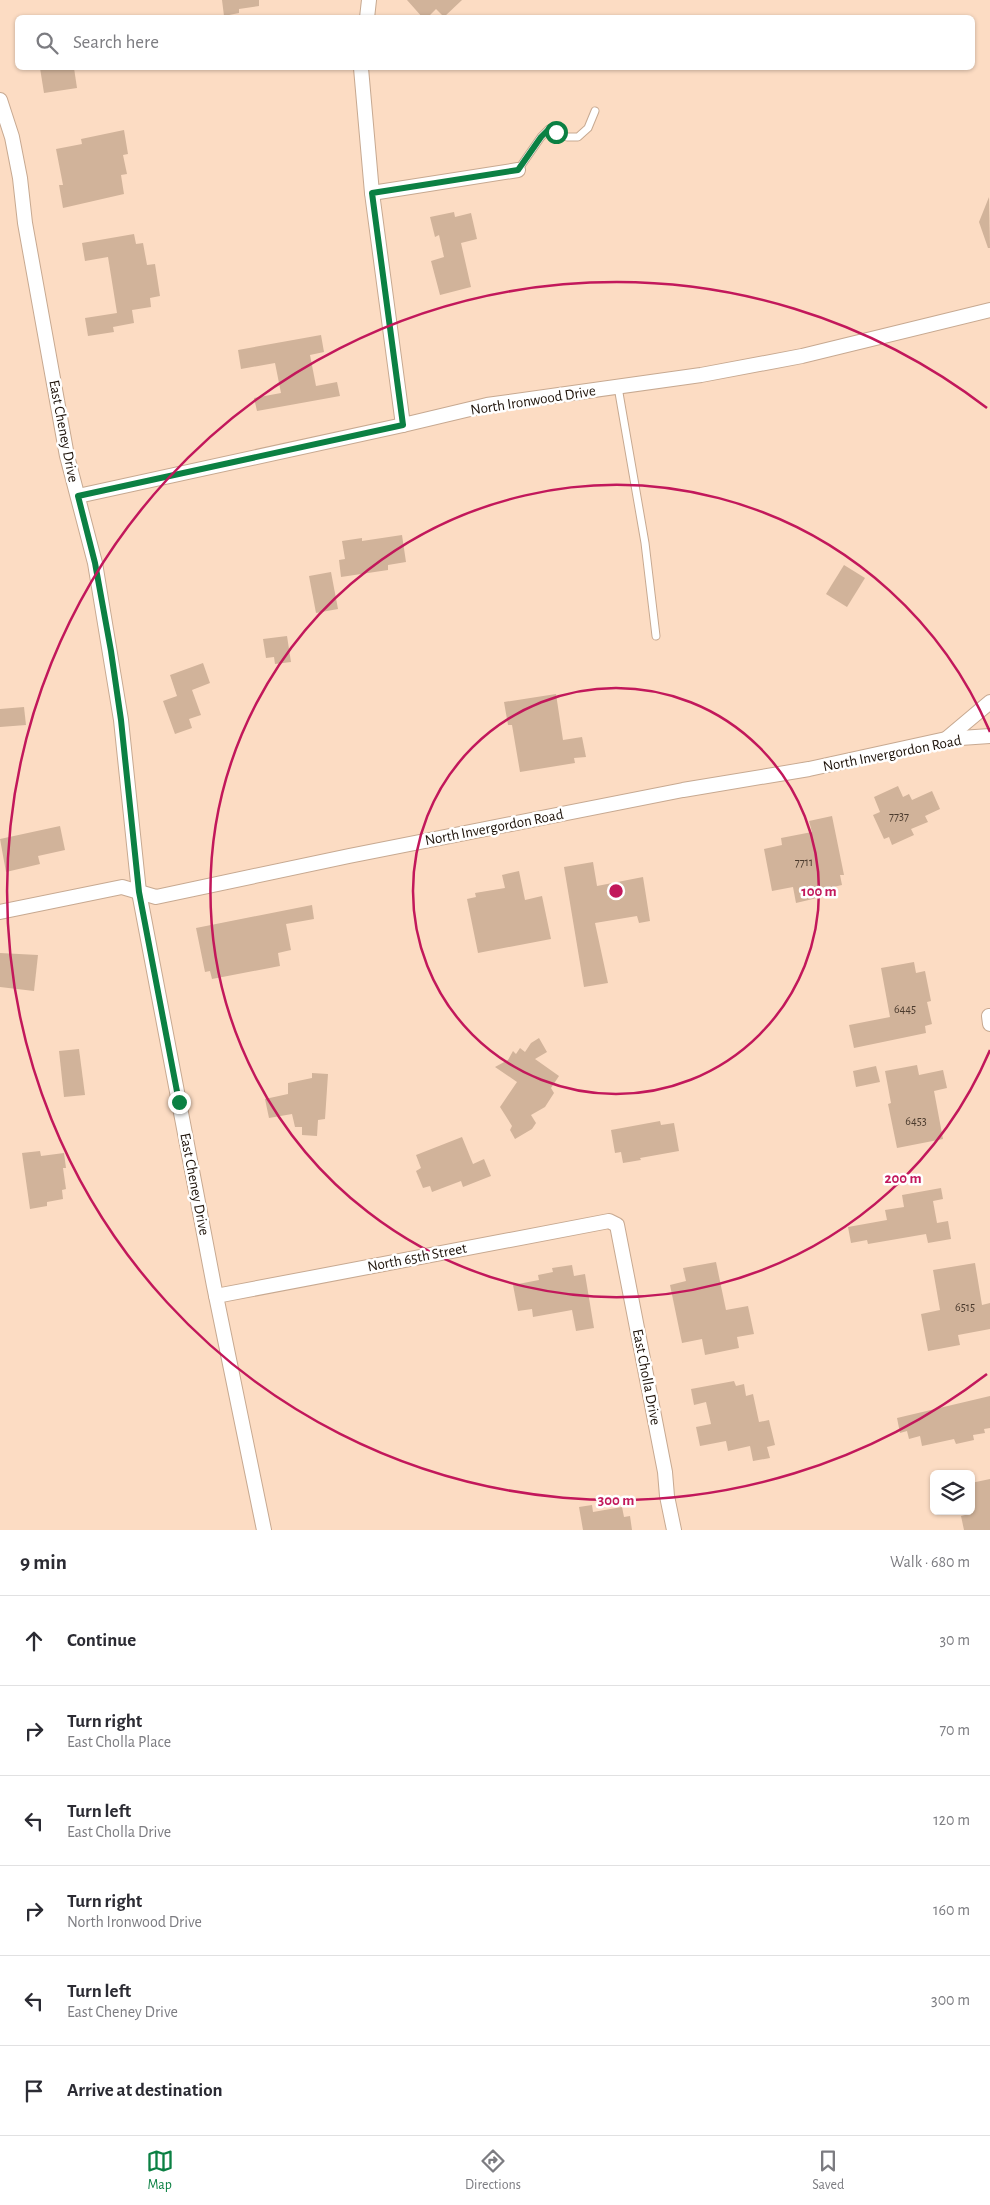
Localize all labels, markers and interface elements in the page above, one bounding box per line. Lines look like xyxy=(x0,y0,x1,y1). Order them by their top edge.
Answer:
search box xyxy=(15,15,975,70)
icon: search xyxy=(33,29,61,57)
text: Search here xyxy=(73,33,159,52)
route start xyxy=(545,121,568,144)
street label: East Cheney Drive xyxy=(46,379,81,484)
street label: North Ironwood Drive xyxy=(469,383,597,418)
street label: North Invergordon Road xyxy=(822,733,963,774)
street label: North Invergordon Road xyxy=(424,807,565,848)
house number: 7737 xyxy=(889,810,909,822)
house number: 7711 xyxy=(795,856,813,868)
centre of rings xyxy=(607,882,625,900)
text: 100 m xyxy=(801,884,837,899)
house number: 6445 xyxy=(894,1003,916,1015)
route end xyxy=(168,1091,191,1114)
house number: 6453 xyxy=(905,1115,927,1127)
street label: East Cheney Drive xyxy=(177,1132,212,1237)
text: 200 m xyxy=(884,1171,922,1186)
street label: North 65th Street xyxy=(366,1240,468,1274)
house number: 6515 xyxy=(955,1301,975,1313)
street label: East Cholla Drive xyxy=(630,1328,663,1427)
map controls xyxy=(930,1470,975,1515)
button: layers xyxy=(930,1470,975,1515)
text: 300 m xyxy=(598,1493,634,1508)
text: 9 min xyxy=(20,1552,67,1573)
text: Walk · 680 m xyxy=(890,1554,970,1570)
icon: ahead xyxy=(20,1627,48,1655)
text: Continue xyxy=(67,1631,136,1650)
text: 30 m xyxy=(940,1632,970,1648)
text: Turn right xyxy=(67,1712,142,1731)
icon: right xyxy=(20,1717,48,1745)
text: 70 m xyxy=(939,1722,970,1738)
text: East Cholla Place xyxy=(67,1734,171,1750)
text: Turn left xyxy=(67,1802,131,1821)
icon: left xyxy=(20,1807,48,1835)
text: 120 m xyxy=(933,1812,970,1828)
text: East Cholla Drive xyxy=(67,1824,171,1840)
text: Turn right xyxy=(67,1892,142,1911)
icon: right xyxy=(20,1897,48,1925)
text: 160 m xyxy=(933,1902,970,1918)
text: North Ironwood Drive xyxy=(67,1914,202,1930)
text: Turn left xyxy=(67,1982,131,2001)
icon: left xyxy=(20,1987,48,2015)
text: 300 m xyxy=(931,1992,970,2008)
text: East Cheney Drive xyxy=(67,2004,178,2020)
icon: arrive xyxy=(20,2077,48,2105)
text: Arrive at destination xyxy=(67,2081,223,2100)
tab: Map xyxy=(146,2147,174,2194)
tab: Directions xyxy=(465,2147,521,2194)
tab: Saved xyxy=(812,2147,844,2194)

